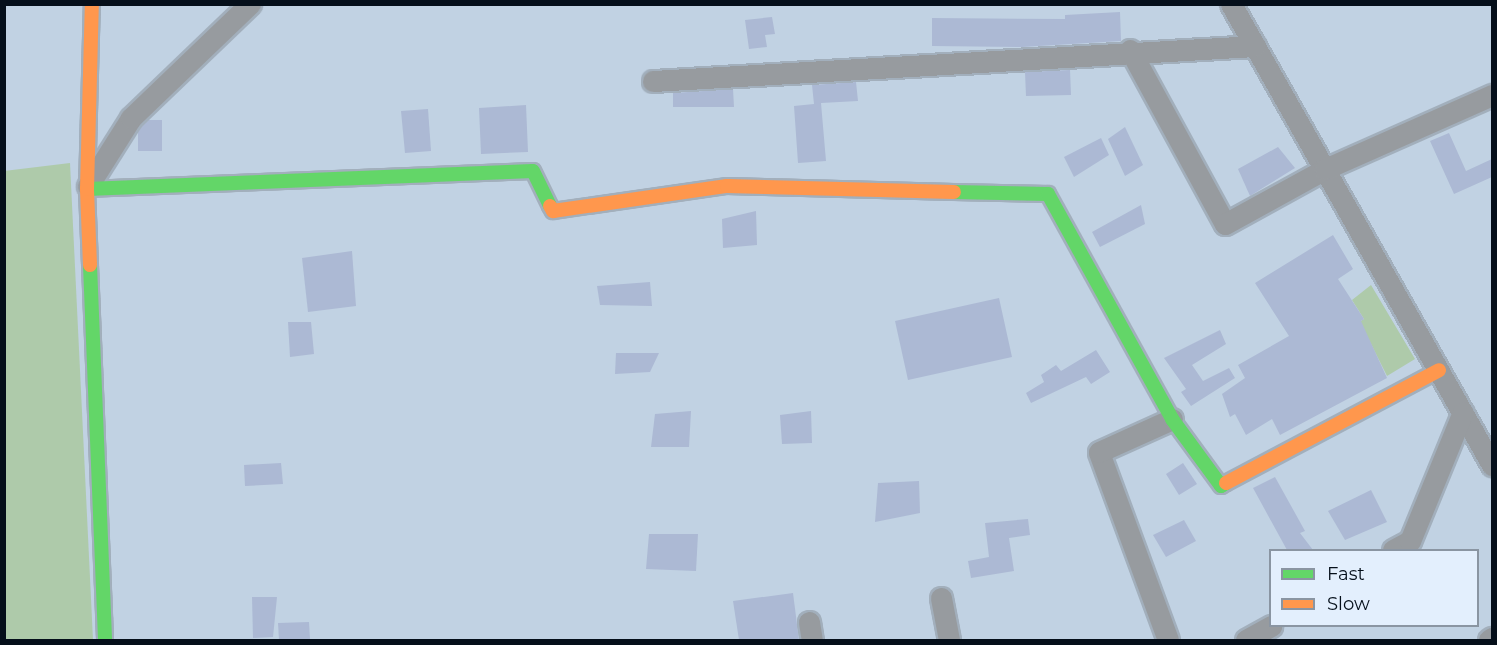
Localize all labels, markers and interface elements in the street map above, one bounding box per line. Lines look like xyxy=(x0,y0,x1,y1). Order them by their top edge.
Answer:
legend xyxy=(1269,549,1479,627)
text: Fast xyxy=(1327,563,1365,585)
text: Slow xyxy=(1327,593,1370,615)

